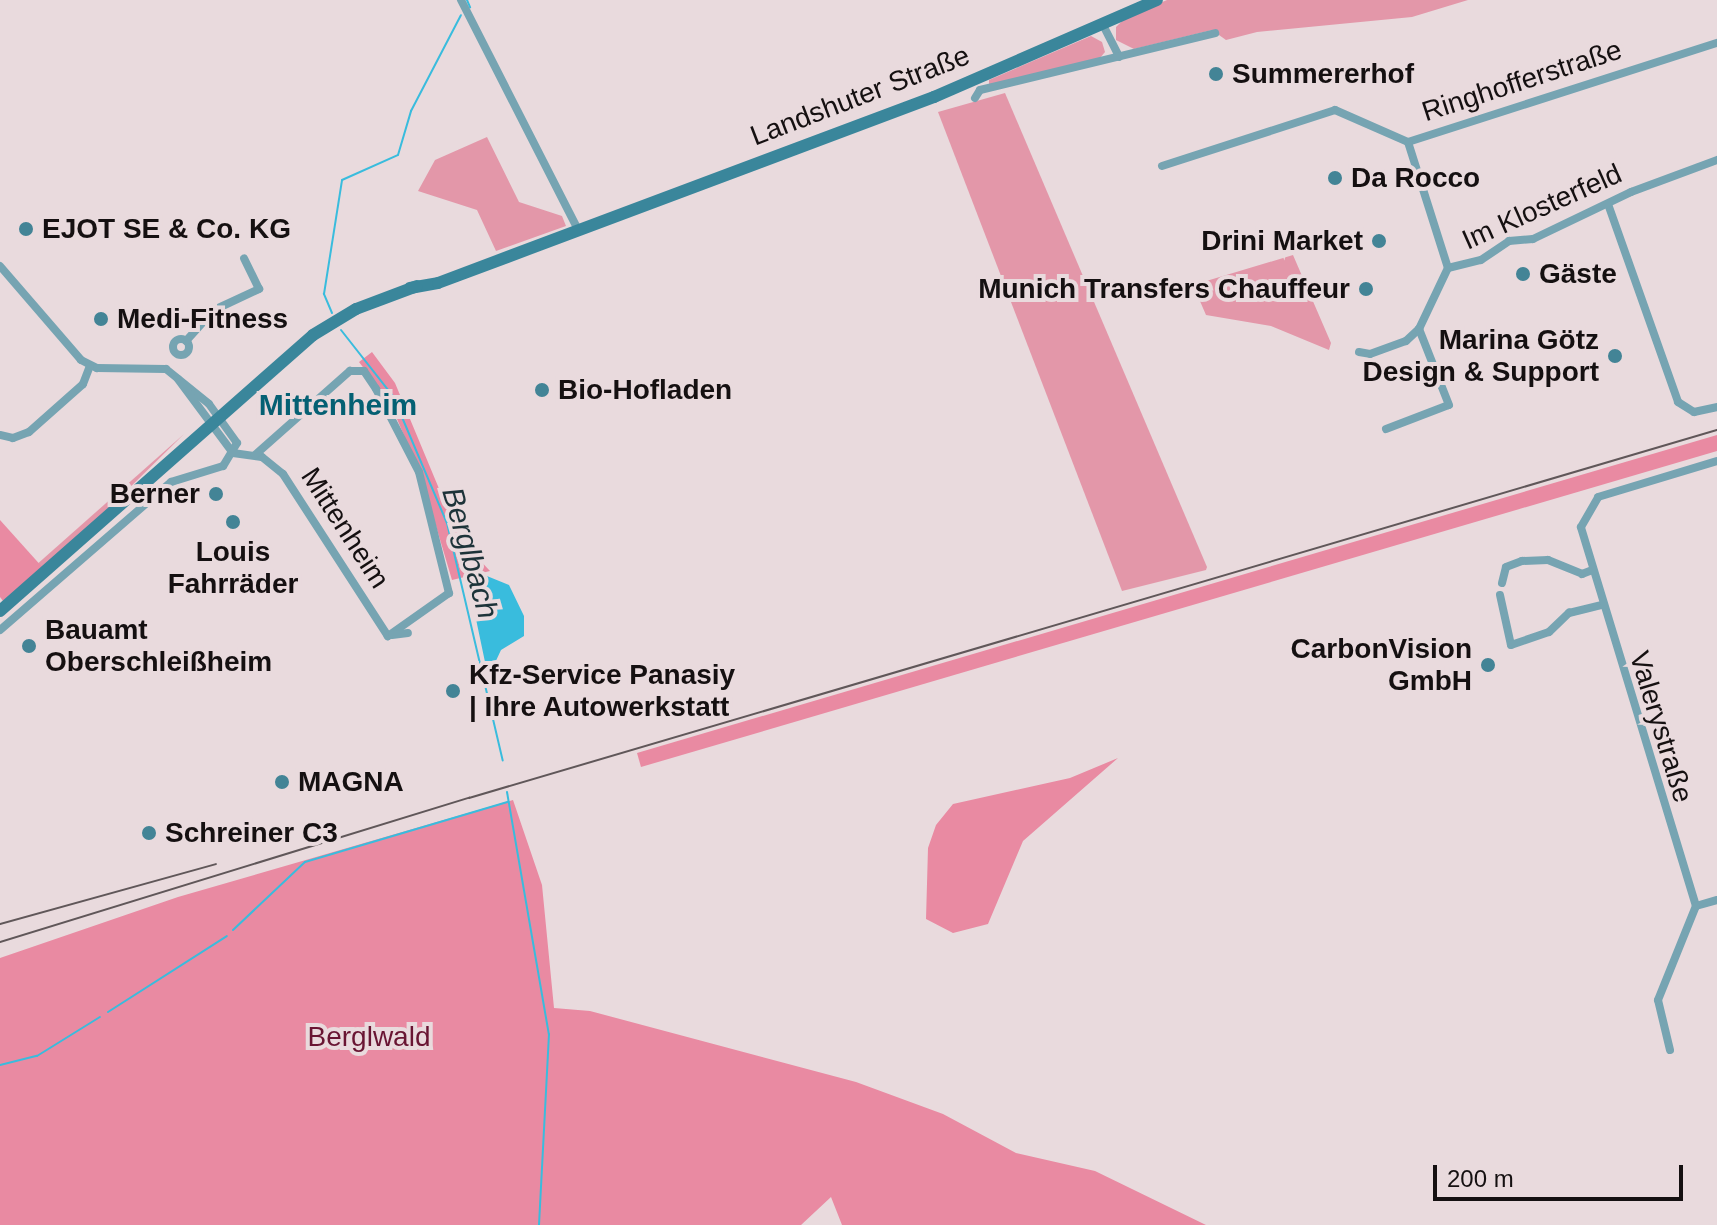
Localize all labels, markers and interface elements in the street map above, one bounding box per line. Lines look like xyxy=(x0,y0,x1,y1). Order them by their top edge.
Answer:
street label: Ringhofferstraße xyxy=(1418,33,1626,129)
street label: Landshuter Straße xyxy=(746,39,974,153)
place label: Summererhof xyxy=(1232,57,1414,91)
marker: Summererhof xyxy=(1207,65,1225,83)
street label: Im Klosterfeld xyxy=(1457,157,1627,257)
place label: Da Rocco xyxy=(1351,161,1480,195)
marker: Da Rocco xyxy=(1326,169,1344,187)
place label: EJOT SE & Co. KG xyxy=(42,212,291,246)
marker: EJOT SE & Co. KG xyxy=(17,220,35,238)
place label: Drini Market xyxy=(1201,224,1363,258)
marker: Drini Market xyxy=(1370,232,1388,250)
place label: Gäste xyxy=(1539,257,1617,291)
marker: Gäste xyxy=(1514,265,1532,283)
place label: Munich Transfers Chauffeur xyxy=(978,272,1350,306)
marker: Munich Transfers Chauffeur xyxy=(1357,280,1375,298)
place label: Medi-Fitness xyxy=(117,302,288,336)
marker: Medi-Fitness xyxy=(92,310,110,328)
place label: Marina Götz Design & Support xyxy=(1363,323,1599,389)
marker: Marina Götz Design & Support xyxy=(1606,347,1624,365)
place label: Bio-Hofladen xyxy=(558,373,732,407)
marker: Bio-Hofladen xyxy=(533,381,551,399)
district label: Mittenheim xyxy=(259,387,417,423)
street label: Mittenheim xyxy=(294,461,396,595)
place label: Berner xyxy=(110,477,200,511)
water label: Berglbach xyxy=(434,483,506,623)
marker: Berner xyxy=(207,485,225,503)
marker: Louis Fahrräder xyxy=(224,513,242,531)
place label: Louis Fahrräder xyxy=(168,535,298,601)
place label: Bauamt Oberschleißheim xyxy=(45,613,272,679)
place label: CarbonVision GmbH xyxy=(1290,632,1472,698)
marker: Bauamt Oberschleißheim xyxy=(20,637,38,655)
street label: Valerystraße xyxy=(1622,647,1700,807)
marker: CarbonVision GmbH xyxy=(1479,656,1497,674)
place label: Kfz-Service Panasiy | Ihre Autowerkstatt xyxy=(469,658,735,724)
marker: Kfz-Service Panasiy | Ihre Autowerkstatt xyxy=(444,682,462,700)
place label: MAGNA xyxy=(298,765,404,799)
marker: MAGNA xyxy=(273,773,291,791)
place label: Schreiner C3 xyxy=(165,816,338,850)
marker: Schreiner C3 xyxy=(140,824,158,842)
park label: Berglwald xyxy=(308,1020,430,1054)
scale bar xyxy=(1437,1149,1687,1199)
text: 200 m xyxy=(1447,1165,1514,1192)

